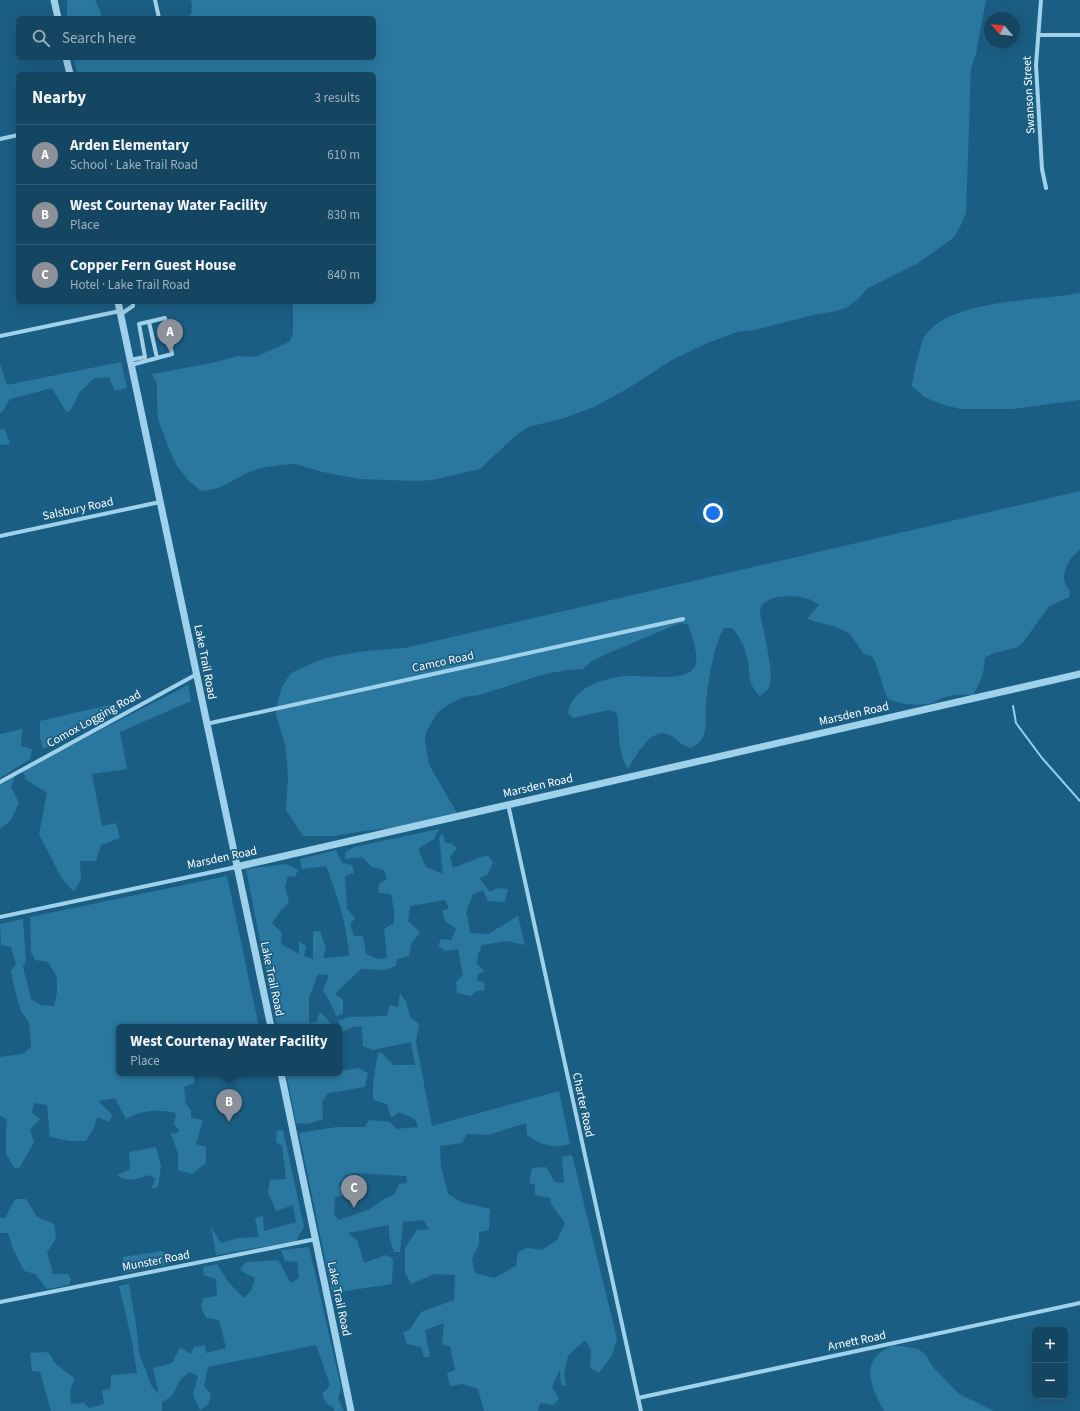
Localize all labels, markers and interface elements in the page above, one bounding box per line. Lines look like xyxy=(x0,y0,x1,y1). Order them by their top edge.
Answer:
north arrow xyxy=(984,12,1020,48)
search box xyxy=(16,16,376,60)
icon: search xyxy=(30,27,52,49)
text: Search here xyxy=(62,28,136,49)
street label: Swanson Street xyxy=(1018,56,1040,134)
text: Nearby xyxy=(32,86,86,110)
text: 3 results xyxy=(315,89,360,107)
text: Arden Elementary xyxy=(70,135,189,156)
text: A xyxy=(41,146,49,164)
text: 610 m xyxy=(327,146,360,164)
text: School · Lake Trail Road xyxy=(70,156,198,174)
text: West Courtenay Water Facility xyxy=(70,195,267,216)
text: B xyxy=(41,206,49,224)
text: 830 m xyxy=(327,206,360,224)
text: Place xyxy=(70,216,99,234)
text: Copper Fern Guest House xyxy=(70,255,236,276)
text: C xyxy=(41,266,49,284)
text: 840 m xyxy=(327,266,360,284)
text: Hotel · Lake Trail Road xyxy=(70,276,190,294)
pin: A xyxy=(157,319,183,352)
street label: Salsbury Road xyxy=(41,493,115,525)
your location xyxy=(703,503,723,523)
street label: Lake Trail Road xyxy=(189,623,221,701)
street label: Camco Road xyxy=(411,647,475,677)
street label: Comox Logging Road xyxy=(44,686,144,752)
street label: Marsden Road xyxy=(817,698,891,730)
street label: Marsden Road xyxy=(501,770,575,802)
street label: Marsden Road xyxy=(185,842,259,874)
street label: Lake Trail Road xyxy=(256,940,288,1018)
popup xyxy=(116,1024,342,1076)
text: West Courtenay Water Facility xyxy=(130,1031,328,1052)
text: Place xyxy=(130,1052,160,1070)
street label: Charter Road xyxy=(568,1071,598,1139)
pin: B xyxy=(216,1089,242,1122)
pin: C xyxy=(341,1175,367,1208)
street label: Munster Road xyxy=(121,1246,191,1276)
street label: Lake Trail Road xyxy=(323,1260,355,1338)
street label: Arnett Road xyxy=(826,1327,888,1355)
map controls xyxy=(1032,1327,1068,1399)
button: + xyxy=(1032,1327,1068,1363)
button: − xyxy=(1032,1363,1068,1399)

